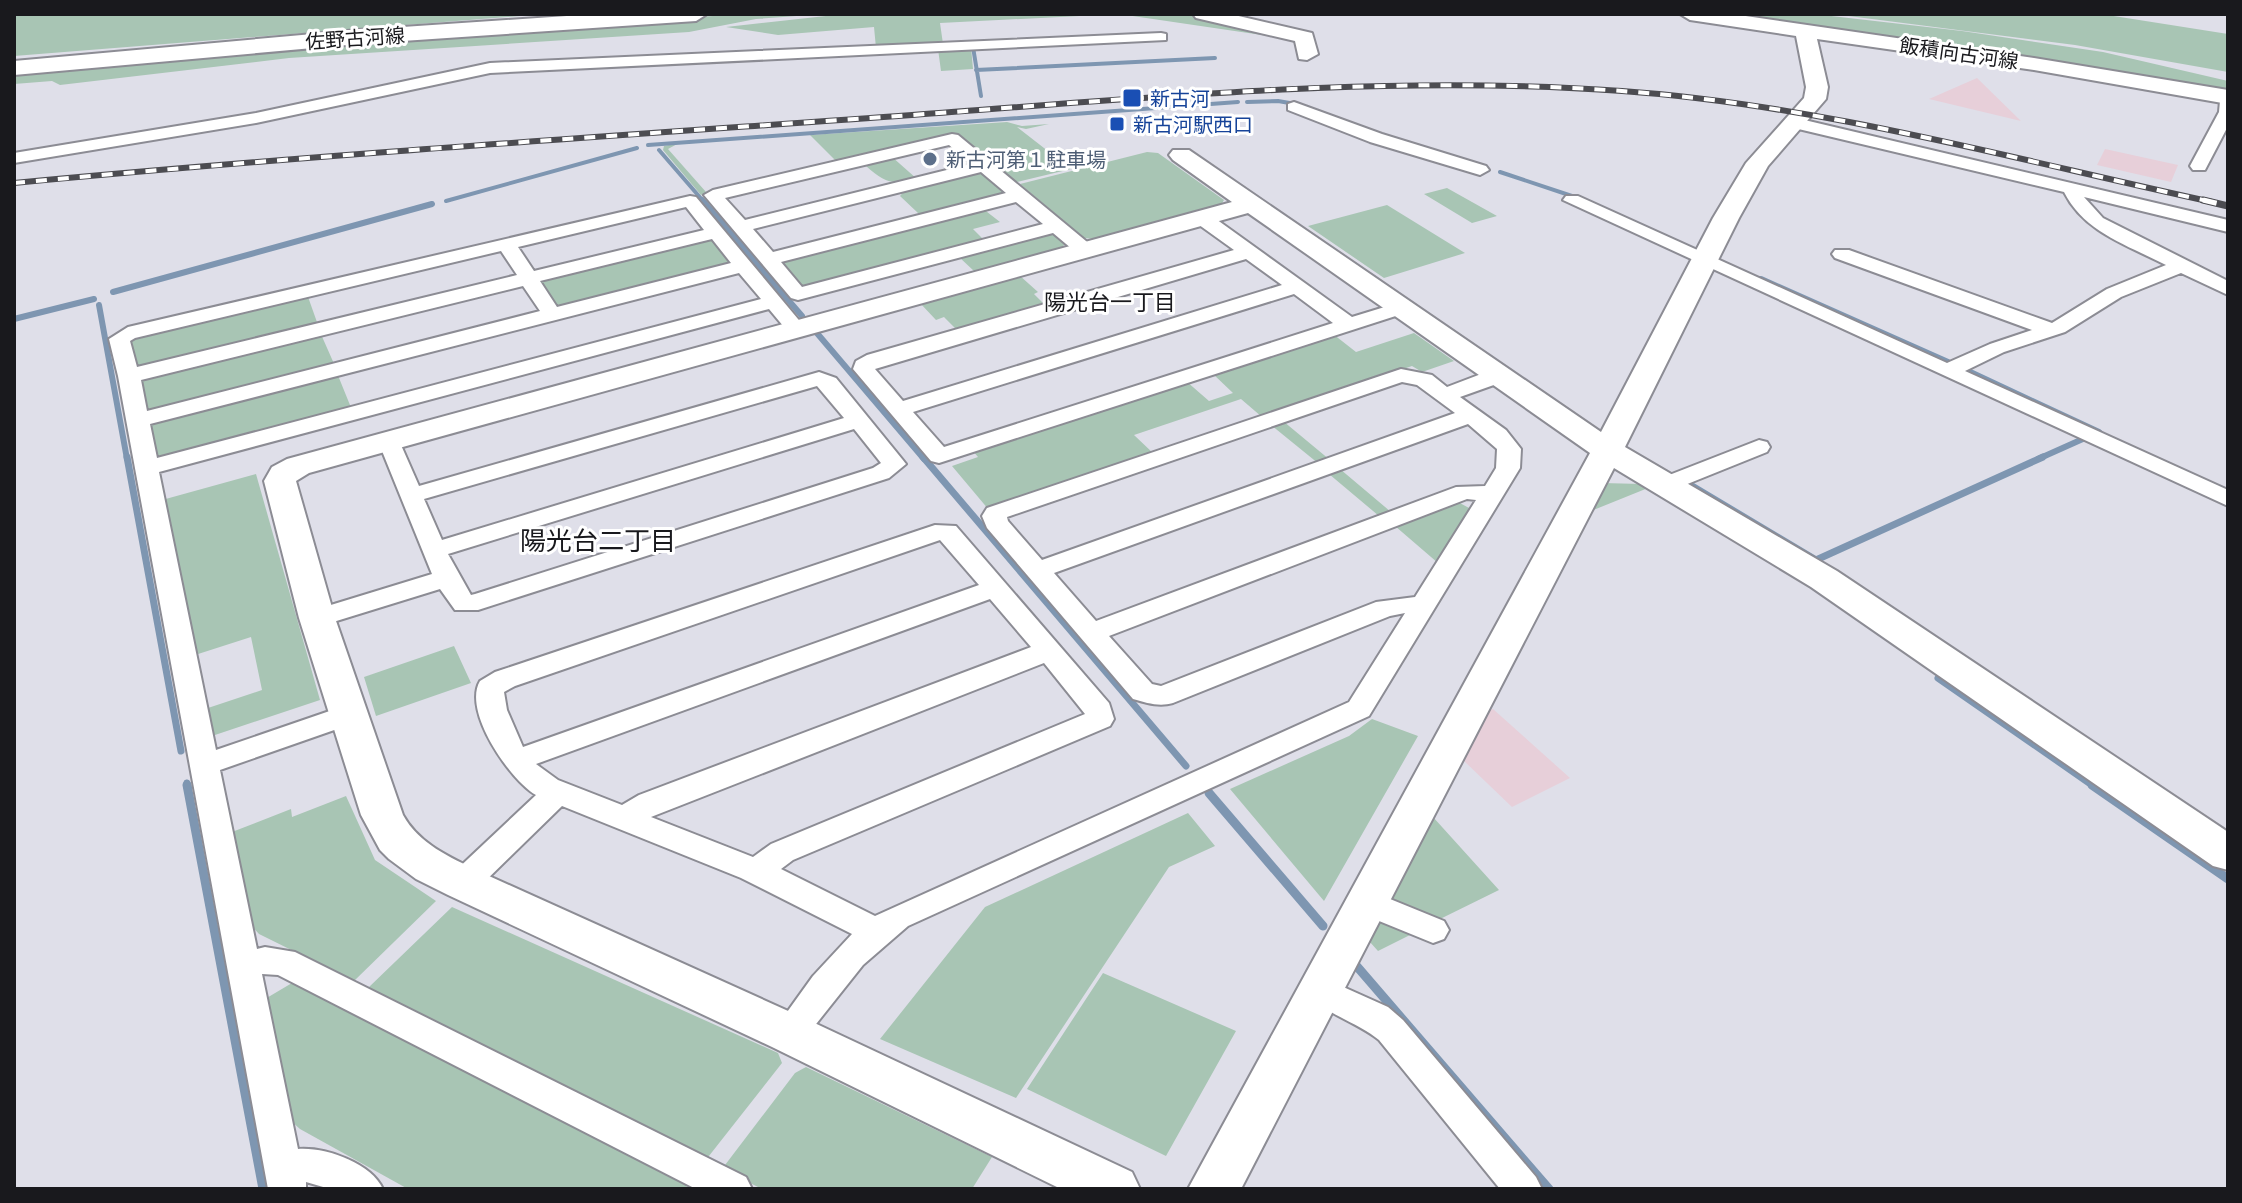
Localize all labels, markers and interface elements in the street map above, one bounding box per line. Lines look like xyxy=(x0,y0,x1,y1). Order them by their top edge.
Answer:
street label: 佐野古河線 xyxy=(304,21,406,55)
street label: 飯積向古河線 xyxy=(1898,31,2020,75)
place label: 新古河 xyxy=(1150,85,1210,112)
marker: 新古河 xyxy=(1121,87,1143,109)
place label: 新古河駅西口 xyxy=(1133,111,1253,138)
marker: 新古河駅西口 xyxy=(1108,115,1126,133)
place label: 新古河第１駐車場 xyxy=(946,146,1106,173)
marker: 新古河第１駐車場 xyxy=(921,150,939,168)
district label: 陽光台一丁目 xyxy=(1044,287,1176,317)
district label: 陽光台二丁目 xyxy=(520,522,676,558)

